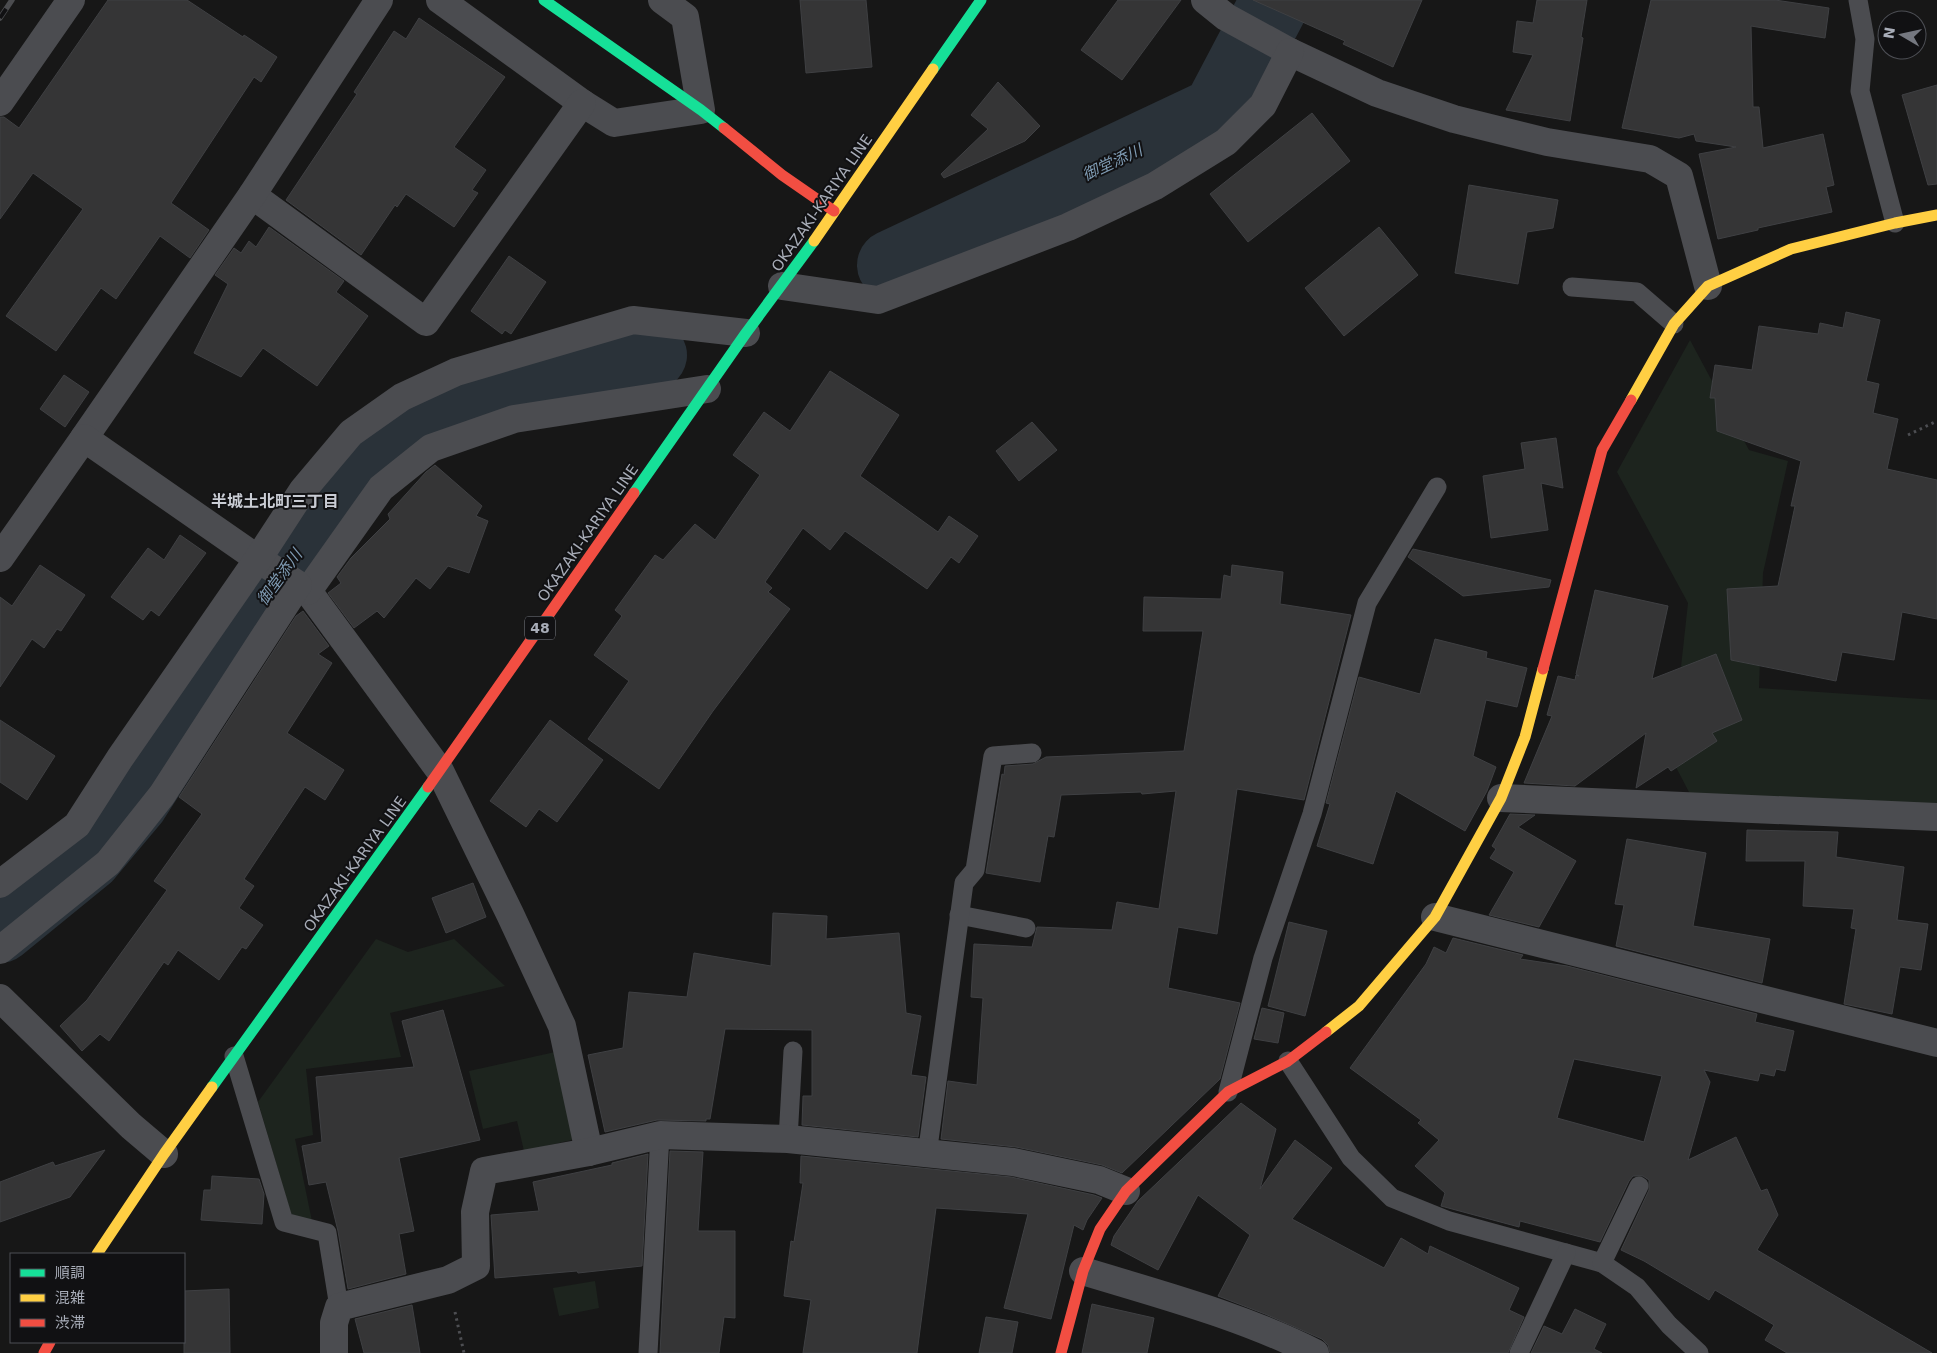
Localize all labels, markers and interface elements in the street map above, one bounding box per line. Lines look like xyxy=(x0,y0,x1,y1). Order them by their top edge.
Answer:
north arrow xyxy=(1877,10,1927,60)
text: N xyxy=(1880,26,1898,40)
street label: OKAZAKI-KARIYA LINE xyxy=(768,131,876,275)
water label: 御堂添川 xyxy=(1079,139,1147,185)
street label: OKAZAKI-KARIYA LINE xyxy=(534,461,642,605)
district label: 半城土北町三丁目 xyxy=(211,492,339,511)
water label: 御堂添川 xyxy=(253,544,307,609)
road number: 48 xyxy=(525,616,555,640)
street label: OKAZAKI-KARIYA LINE xyxy=(300,793,410,935)
legend xyxy=(10,1253,185,1343)
text: 順調 xyxy=(55,1264,85,1282)
text: 混雑 xyxy=(55,1289,85,1307)
text: 渋滞 xyxy=(55,1314,85,1332)

